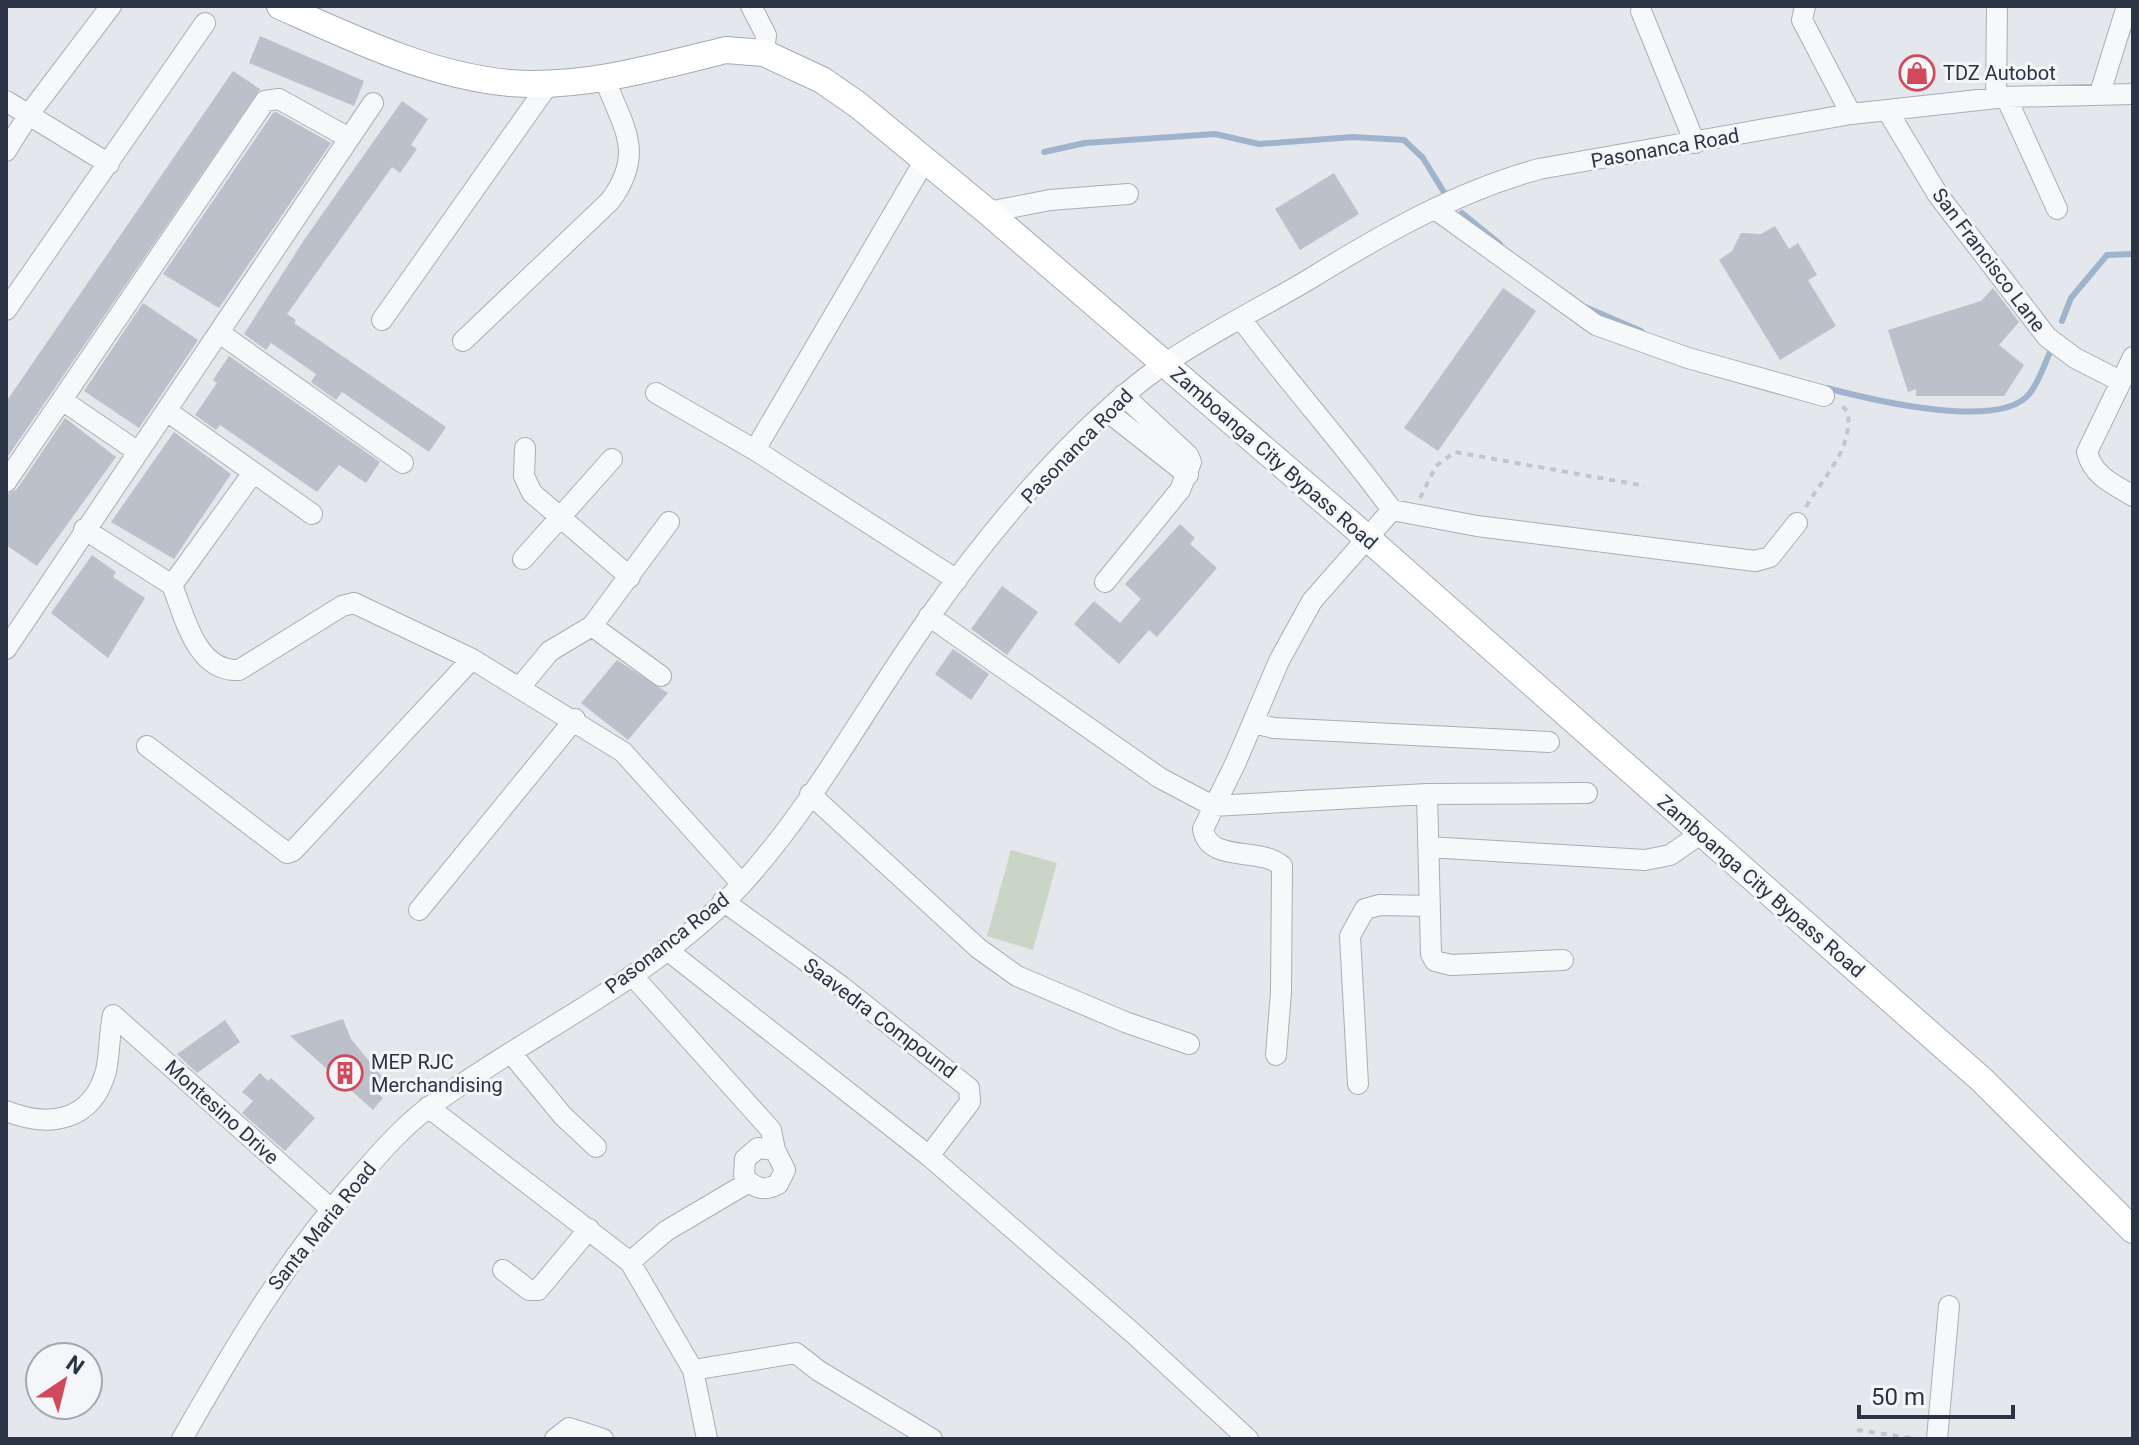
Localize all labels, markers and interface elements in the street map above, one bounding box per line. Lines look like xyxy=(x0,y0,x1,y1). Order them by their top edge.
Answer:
shop icon: TDZ Autobot xyxy=(1898,54,1936,92)
place label: TDZ Autobot xyxy=(1943,61,2056,85)
street label: Pasonanca Road xyxy=(1589,123,1741,173)
street label: San Francisco Lane xyxy=(1927,183,2051,337)
street label: Zamboanga City Bypass Road xyxy=(1166,362,1382,554)
street label: Pasonanca Road xyxy=(1016,384,1138,508)
street label: Zamboanga City Bypass Road xyxy=(1653,790,1869,982)
street label: Pasonanca Road xyxy=(600,887,734,999)
street label: Saavedra Compound xyxy=(799,953,961,1083)
place label: MEP RJC Merchandising xyxy=(371,1050,503,1097)
building icon: MEP RJC Merchandising xyxy=(326,1054,364,1092)
street label: Montesino Drive xyxy=(160,1055,284,1169)
street label: Santa Maria Road xyxy=(263,1157,381,1295)
north arrow xyxy=(24,1341,104,1421)
text: N xyxy=(62,1350,89,1380)
scale bar xyxy=(1859,1369,2013,1419)
text: 50 m xyxy=(1871,1383,1925,1411)

